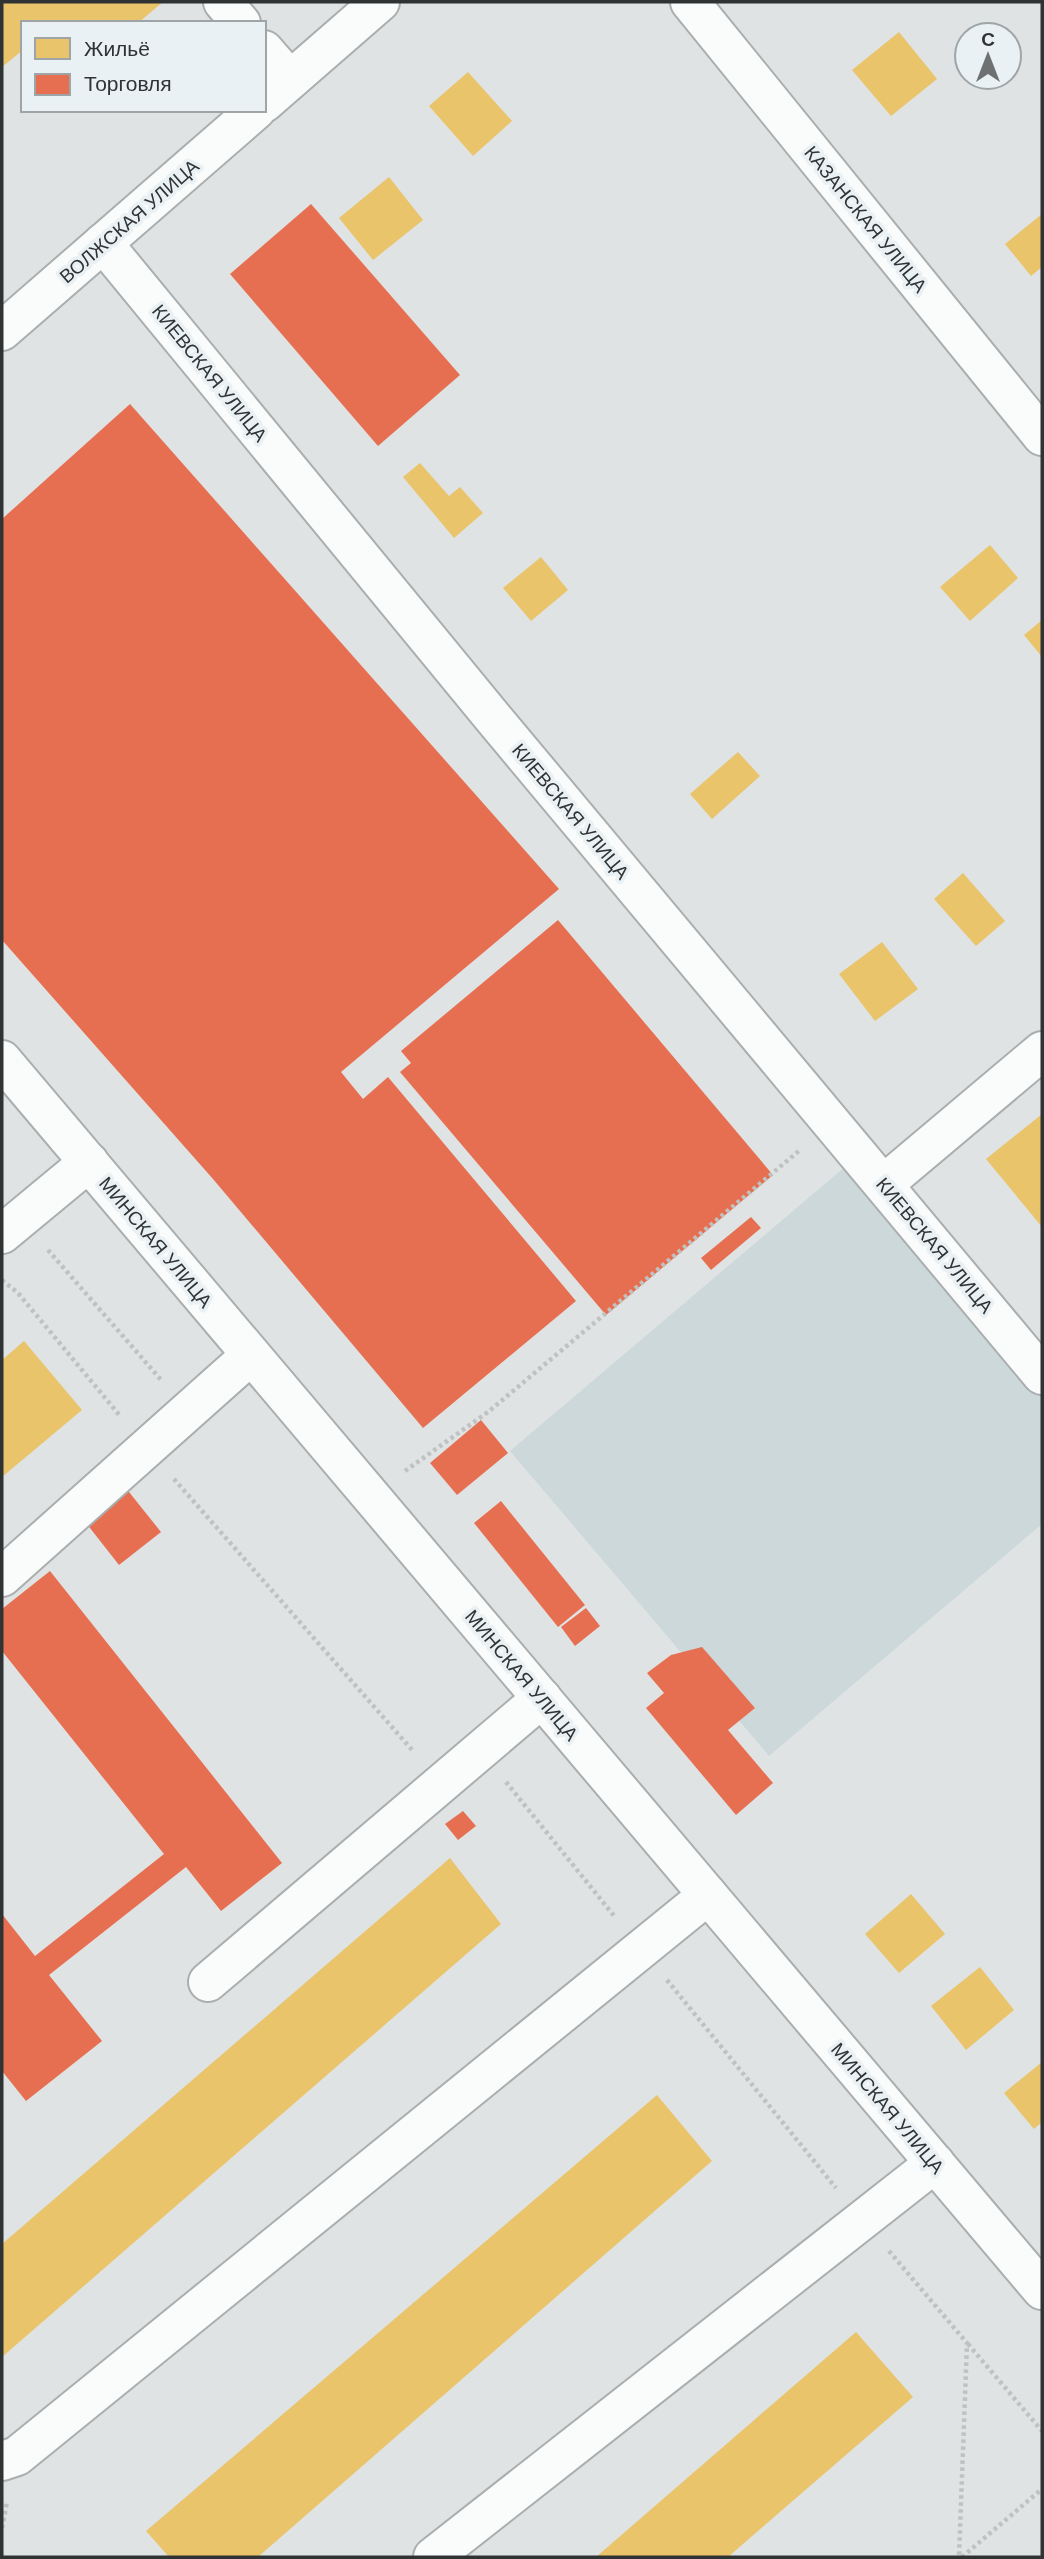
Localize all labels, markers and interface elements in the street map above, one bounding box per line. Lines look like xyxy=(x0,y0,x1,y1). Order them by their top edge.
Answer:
legend xyxy=(21,21,266,112)
north arrow xyxy=(953,21,1023,91)
text: С xyxy=(981,27,995,52)
text: Жильё xyxy=(84,35,150,63)
text: Торговля xyxy=(84,70,172,98)
street label: КАЗАНСКАЯ УЛИЦА xyxy=(799,141,933,298)
street label: ВОЛЖСКАЯ УЛИЦА xyxy=(54,154,205,289)
street label: КИЕВСКАЯ УЛИЦА xyxy=(146,299,273,447)
street label: КИЕВСКАЯ УЛИЦА xyxy=(506,738,635,885)
street label: МИНСКАЯ УЛИЦА xyxy=(93,1172,218,1313)
street label: КИЕВСКАЯ УЛИЦА xyxy=(870,1172,999,1319)
street label: МИНСКАЯ УЛИЦА xyxy=(459,1605,584,1746)
street label: МИНСКАЯ УЛИЦА xyxy=(825,2038,950,2179)

